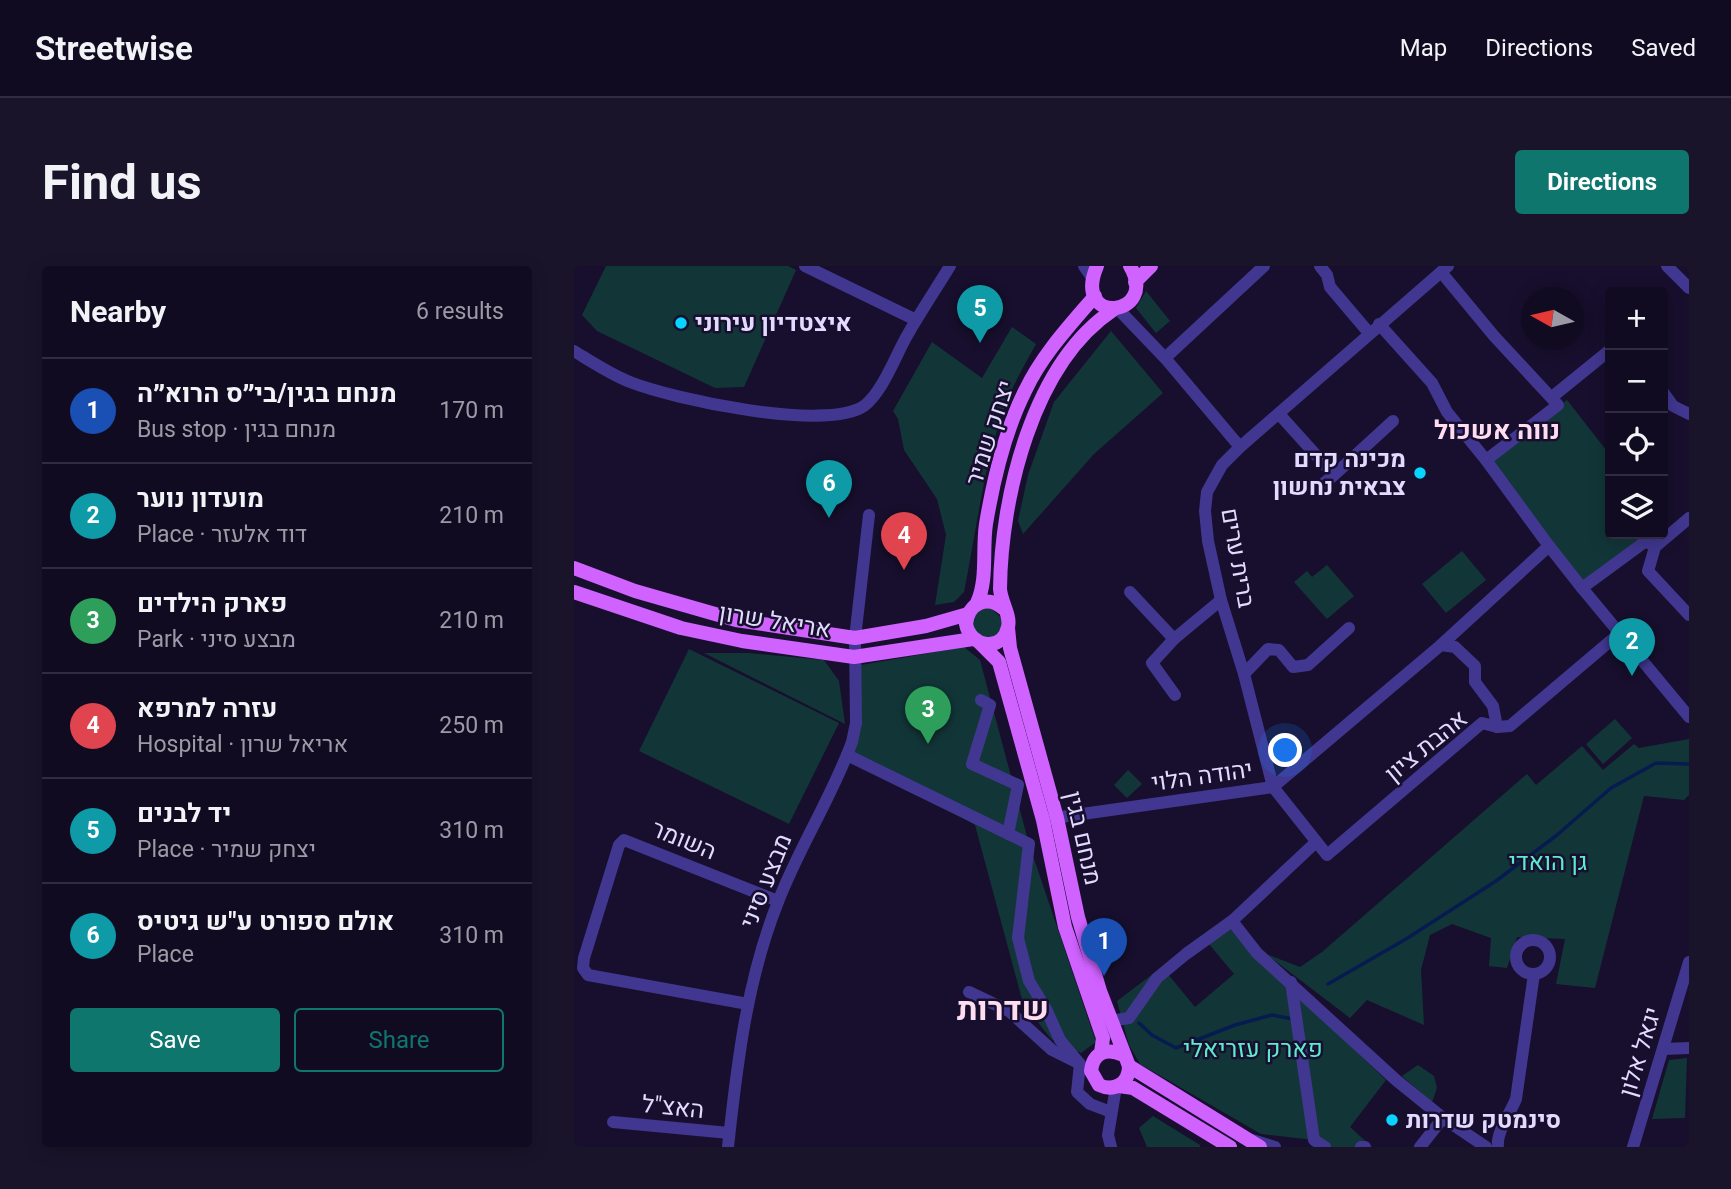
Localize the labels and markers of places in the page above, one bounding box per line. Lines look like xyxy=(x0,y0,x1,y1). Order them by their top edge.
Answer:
pin: 5 xyxy=(957,285,1003,343)
place label: איצטדיון עירוני xyxy=(695,309,852,337)
marker: איצטדיון עירוני xyxy=(673,315,689,331)
place label: מכינה קדם צבאית נחשון xyxy=(1273,445,1406,501)
pin: 6 xyxy=(806,460,852,518)
marker: מכינה קדם צבאית נחשון xyxy=(1412,465,1428,481)
pin: 4 xyxy=(881,512,927,570)
pin: 2 xyxy=(1609,618,1655,676)
pin: 3 xyxy=(905,686,951,744)
pin: 1 xyxy=(1081,918,1127,976)
place label: סינמטק שדרות xyxy=(1406,1106,1561,1134)
marker: סינמטק שדרות xyxy=(1384,1112,1400,1128)

